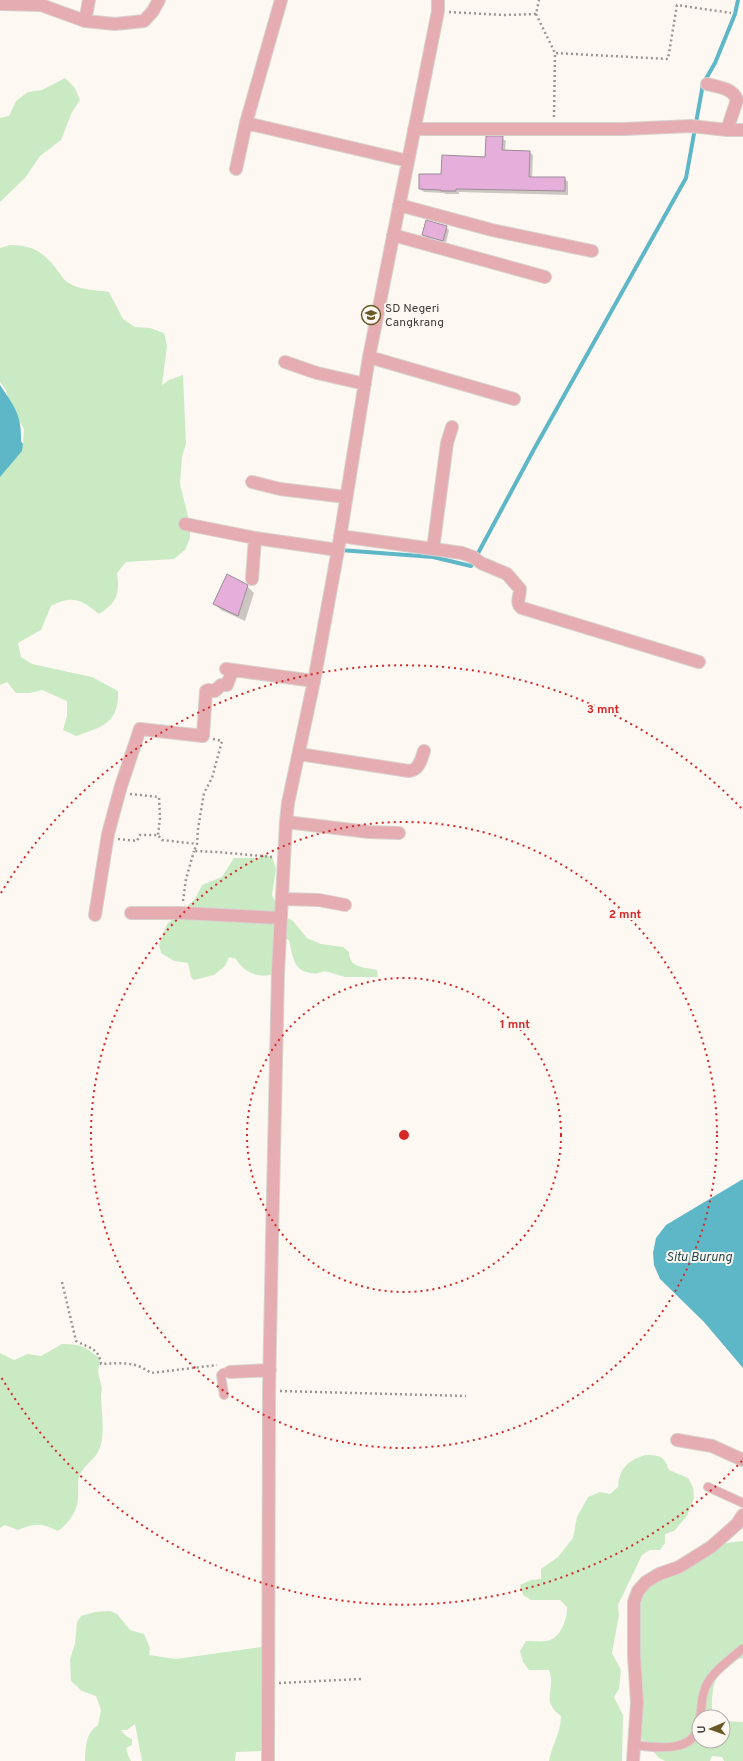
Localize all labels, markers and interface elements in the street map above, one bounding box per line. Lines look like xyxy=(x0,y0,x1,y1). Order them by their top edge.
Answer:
place label: SD Negeri Cangkrang xyxy=(385,301,444,331)
school or university icon: SD Negeri Cangkrang xyxy=(360,304,382,326)
text: 3 mnt xyxy=(587,702,619,718)
text: 2 mnt xyxy=(609,907,642,923)
text: 1 mnt xyxy=(500,1017,530,1033)
centre of rings xyxy=(397,1128,411,1142)
water label: Situ Burung xyxy=(666,1250,733,1266)
north arrow xyxy=(691,1709,731,1749)
text: U xyxy=(695,1725,709,1733)

